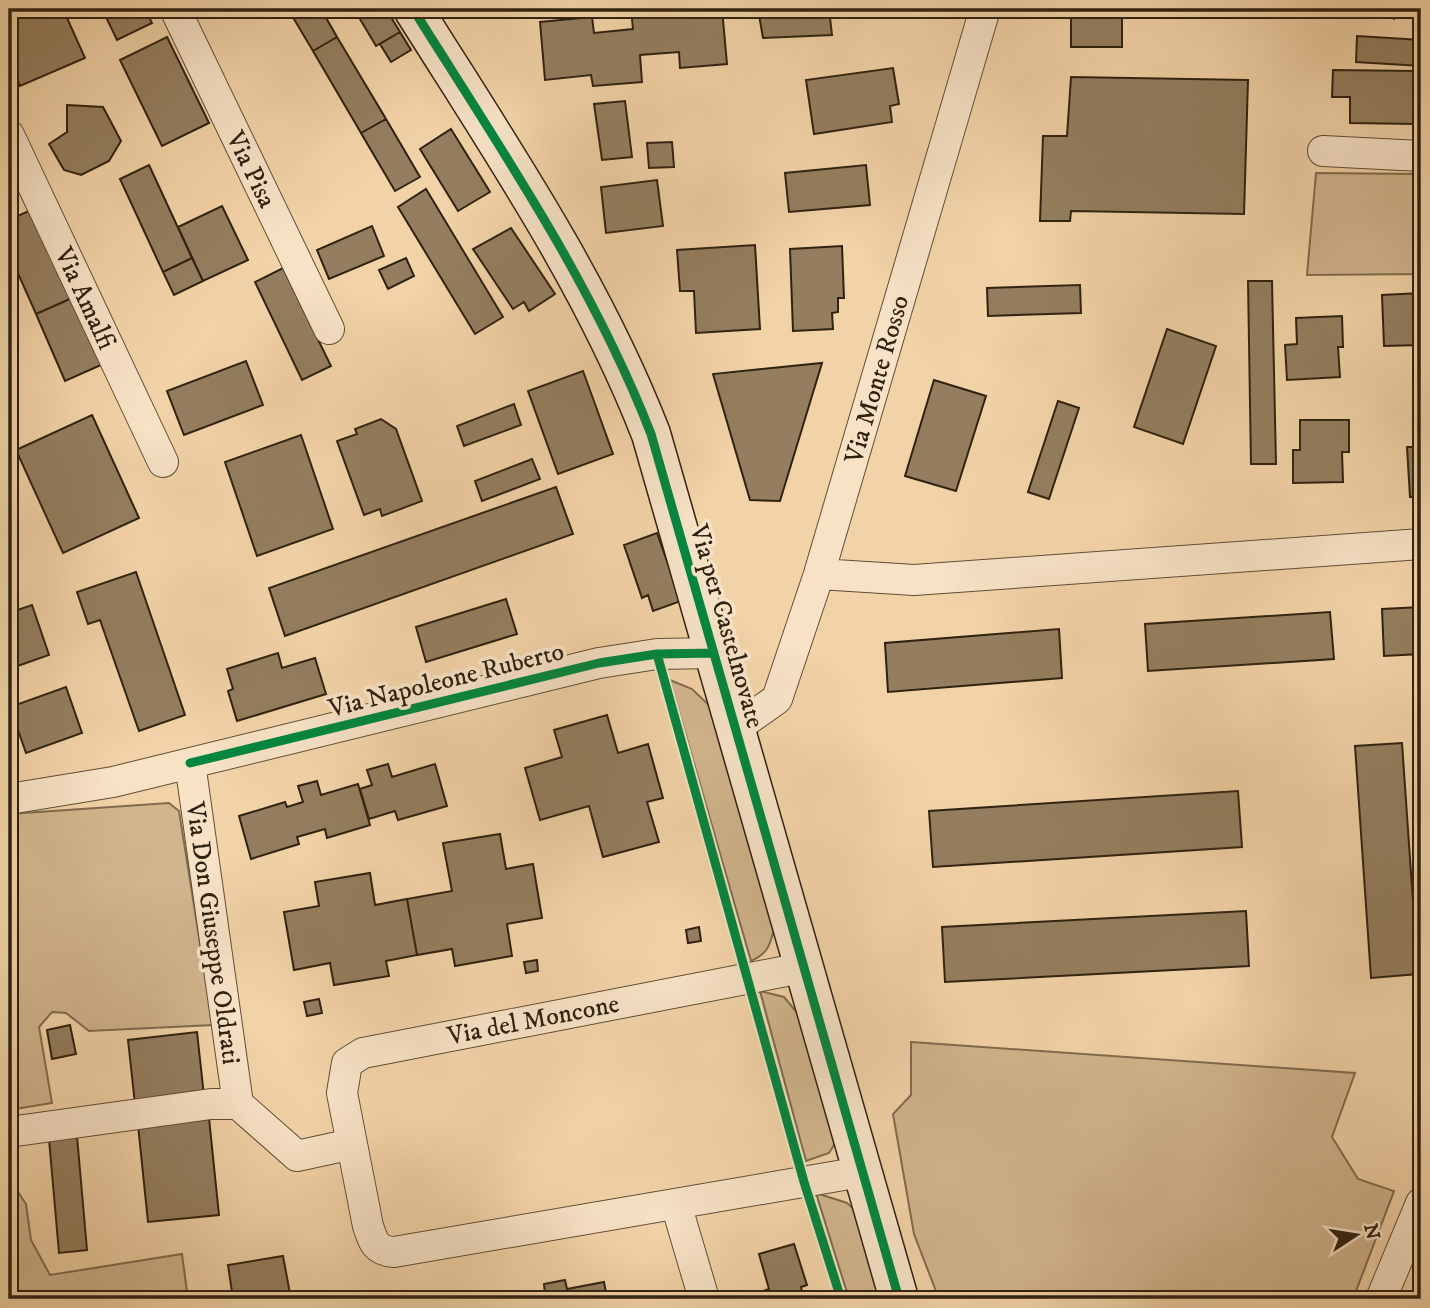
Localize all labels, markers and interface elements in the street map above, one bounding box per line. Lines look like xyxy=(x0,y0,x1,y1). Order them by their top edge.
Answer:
street label: Via Pisa xyxy=(218,125,283,213)
street label: Via Amalfi xyxy=(46,241,123,355)
street label: Via Monte Rosso xyxy=(837,291,917,468)
street label: Via per Castelnovate xyxy=(681,520,771,732)
street label: Via Napoleone Ruberto xyxy=(324,635,567,726)
street label: Via Don Giuseppe Oldrati xyxy=(178,799,247,1067)
street label: Via del Moncone xyxy=(444,988,622,1053)
north arrow xyxy=(1322,1200,1392,1270)
text: N xyxy=(1358,1222,1384,1242)

